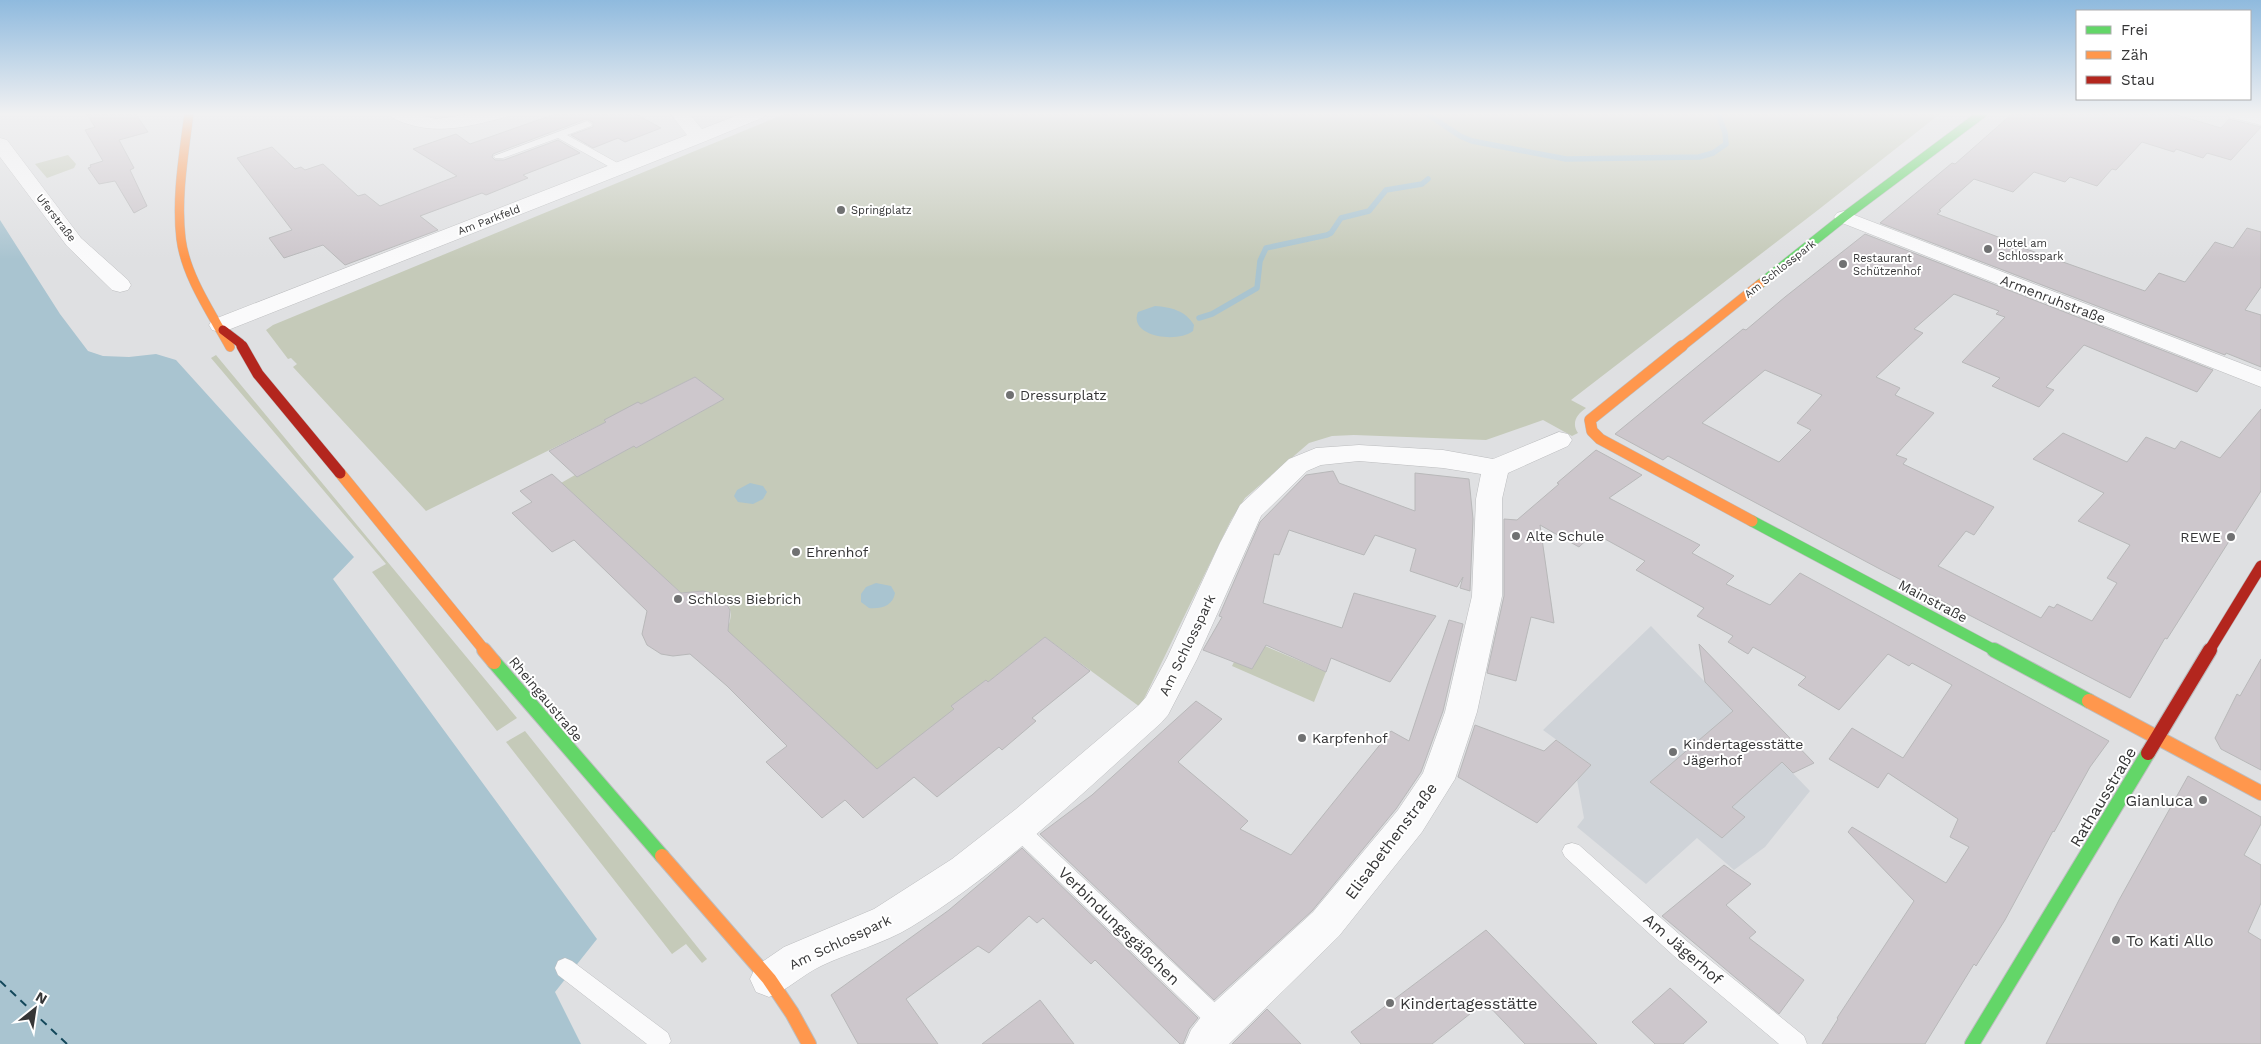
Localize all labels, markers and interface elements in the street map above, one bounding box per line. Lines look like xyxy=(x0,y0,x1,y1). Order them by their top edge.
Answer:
legend xyxy=(2076,10,2251,100)
text: Frei xyxy=(2121,21,2148,39)
text: Zäh xyxy=(2121,46,2148,64)
text: Stau xyxy=(2121,71,2155,89)
street label: Uferstraße xyxy=(33,192,79,244)
street label: Am Parkfeld xyxy=(456,202,522,238)
marker: Springplatz xyxy=(835,204,847,216)
place label: Springplatz xyxy=(851,204,912,217)
street label: Am Schlosspark xyxy=(1742,237,1818,301)
place label: Hotel am Schlosspark xyxy=(1998,237,2063,263)
marker: Hotel am Schlosspark xyxy=(1982,243,1994,255)
place label: Restaurant Schützenhof xyxy=(1853,252,1922,278)
marker: Restaurant Schützenhof xyxy=(1837,258,1849,270)
street label: Armenruhstraße xyxy=(1998,272,2108,326)
place label: Dressurplatz xyxy=(1020,387,1107,403)
marker: Dressurplatz xyxy=(1004,389,1016,401)
place label: Alte Schule xyxy=(1526,528,1604,544)
place label: REWE xyxy=(2180,529,2221,545)
marker: Alte Schule xyxy=(1510,530,1522,542)
marker: REWE xyxy=(2225,531,2237,543)
place label: Ehrenhof xyxy=(806,544,869,560)
marker: Ehrenhof xyxy=(790,546,802,558)
street label: Mainstraße xyxy=(1896,576,1970,626)
place label: Schloss Biebrich xyxy=(688,591,801,607)
street label: Am Schlosspark xyxy=(1156,592,1218,698)
marker: Schloss Biebrich xyxy=(672,593,684,605)
street label: Rheingaustraße xyxy=(506,653,586,745)
place label: Karpfenhof xyxy=(1312,730,1388,746)
marker: Karpfenhof xyxy=(1296,732,1308,744)
place label: Kindertagesstätte Jägerhof xyxy=(1683,736,1803,768)
street label: Rathausstraße xyxy=(2066,744,2140,850)
marker: Kindertagesstätte Jägerhof xyxy=(1667,746,1679,758)
street label: Elisabethenstraße xyxy=(1341,779,1441,903)
place label: Gianluca xyxy=(2125,791,2193,810)
marker: Gianluca xyxy=(2197,794,2209,806)
street label: Verbindungsgäßchen xyxy=(1054,863,1184,989)
street label: Am Jägerhof xyxy=(1640,909,1727,989)
street label: Am Schlosspark xyxy=(786,911,894,973)
place label: To Kati Allo xyxy=(2126,931,2214,950)
marker: To Kati Allo xyxy=(2110,934,2122,946)
north arrow xyxy=(10,984,60,1034)
text: N xyxy=(33,988,50,1007)
place label: Kindertagesstätte xyxy=(1400,994,1537,1013)
marker: Kindertagesstätte xyxy=(1384,997,1396,1009)

